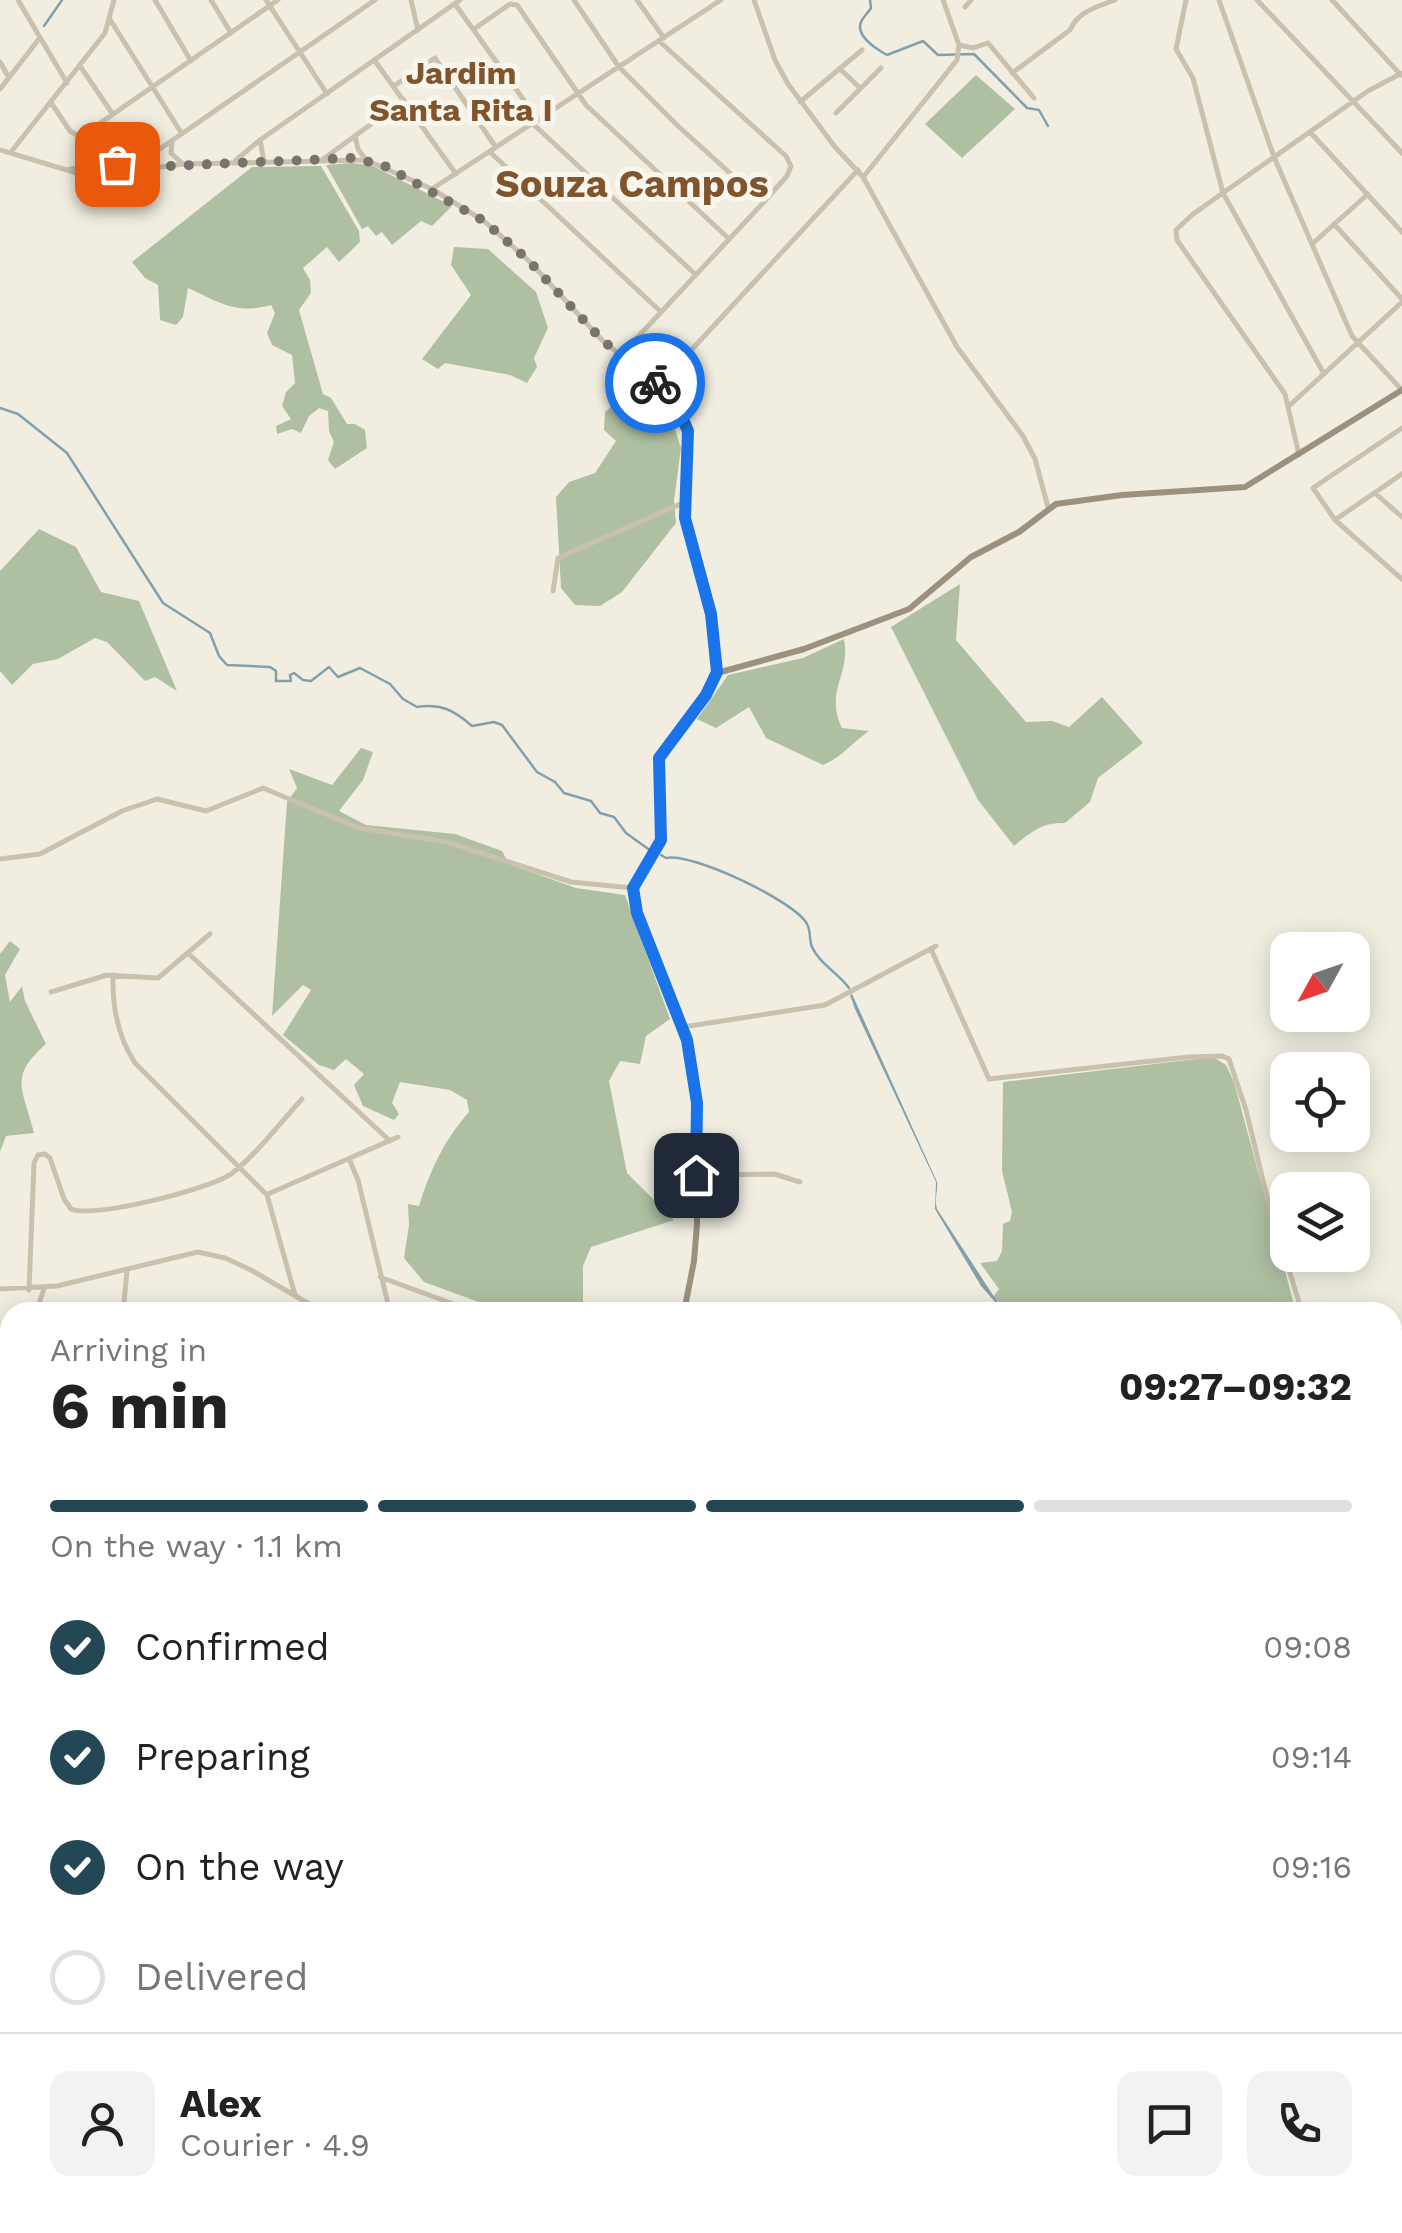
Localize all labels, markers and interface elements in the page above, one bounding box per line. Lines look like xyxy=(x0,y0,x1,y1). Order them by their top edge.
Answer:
district label: Jardim Santa Rita I xyxy=(369,54,553,129)
pin xyxy=(75,122,160,207)
icon: bag xyxy=(90,137,145,192)
district label: Souza Campos xyxy=(495,162,769,206)
courier xyxy=(605,333,705,433)
icon: bike xyxy=(628,356,683,411)
north arrow xyxy=(1270,932,1370,1032)
map controls xyxy=(1270,932,1370,1272)
button: locate xyxy=(1270,1052,1370,1152)
pin xyxy=(654,1133,739,1218)
icon: home xyxy=(669,1148,724,1203)
button: layers xyxy=(1270,1172,1370,1272)
text: Arriving in xyxy=(50,1331,207,1369)
text: 09:27–09:32 xyxy=(1119,1365,1352,1409)
text: 6 min xyxy=(50,1368,229,1444)
text: On the way · 1.1 km xyxy=(50,1527,343,1565)
icon: check xyxy=(50,1620,105,1675)
text: Confirmed xyxy=(135,1625,330,1669)
text: 09:08 xyxy=(1263,1628,1352,1666)
icon: check xyxy=(50,1730,105,1785)
text: Preparing xyxy=(135,1735,310,1779)
text: 09:14 xyxy=(1271,1738,1352,1776)
icon: check xyxy=(50,1840,105,1895)
text: On the way xyxy=(135,1845,344,1889)
text: 09:16 xyxy=(1271,1848,1352,1886)
text: Delivered xyxy=(135,1955,308,1999)
button: person xyxy=(50,2071,155,2176)
button: chat xyxy=(1117,2071,1222,2176)
button: phone xyxy=(1247,2071,1352,2176)
text: Alex xyxy=(180,2082,262,2126)
text: Courier · 4.9 xyxy=(180,2126,370,2164)

